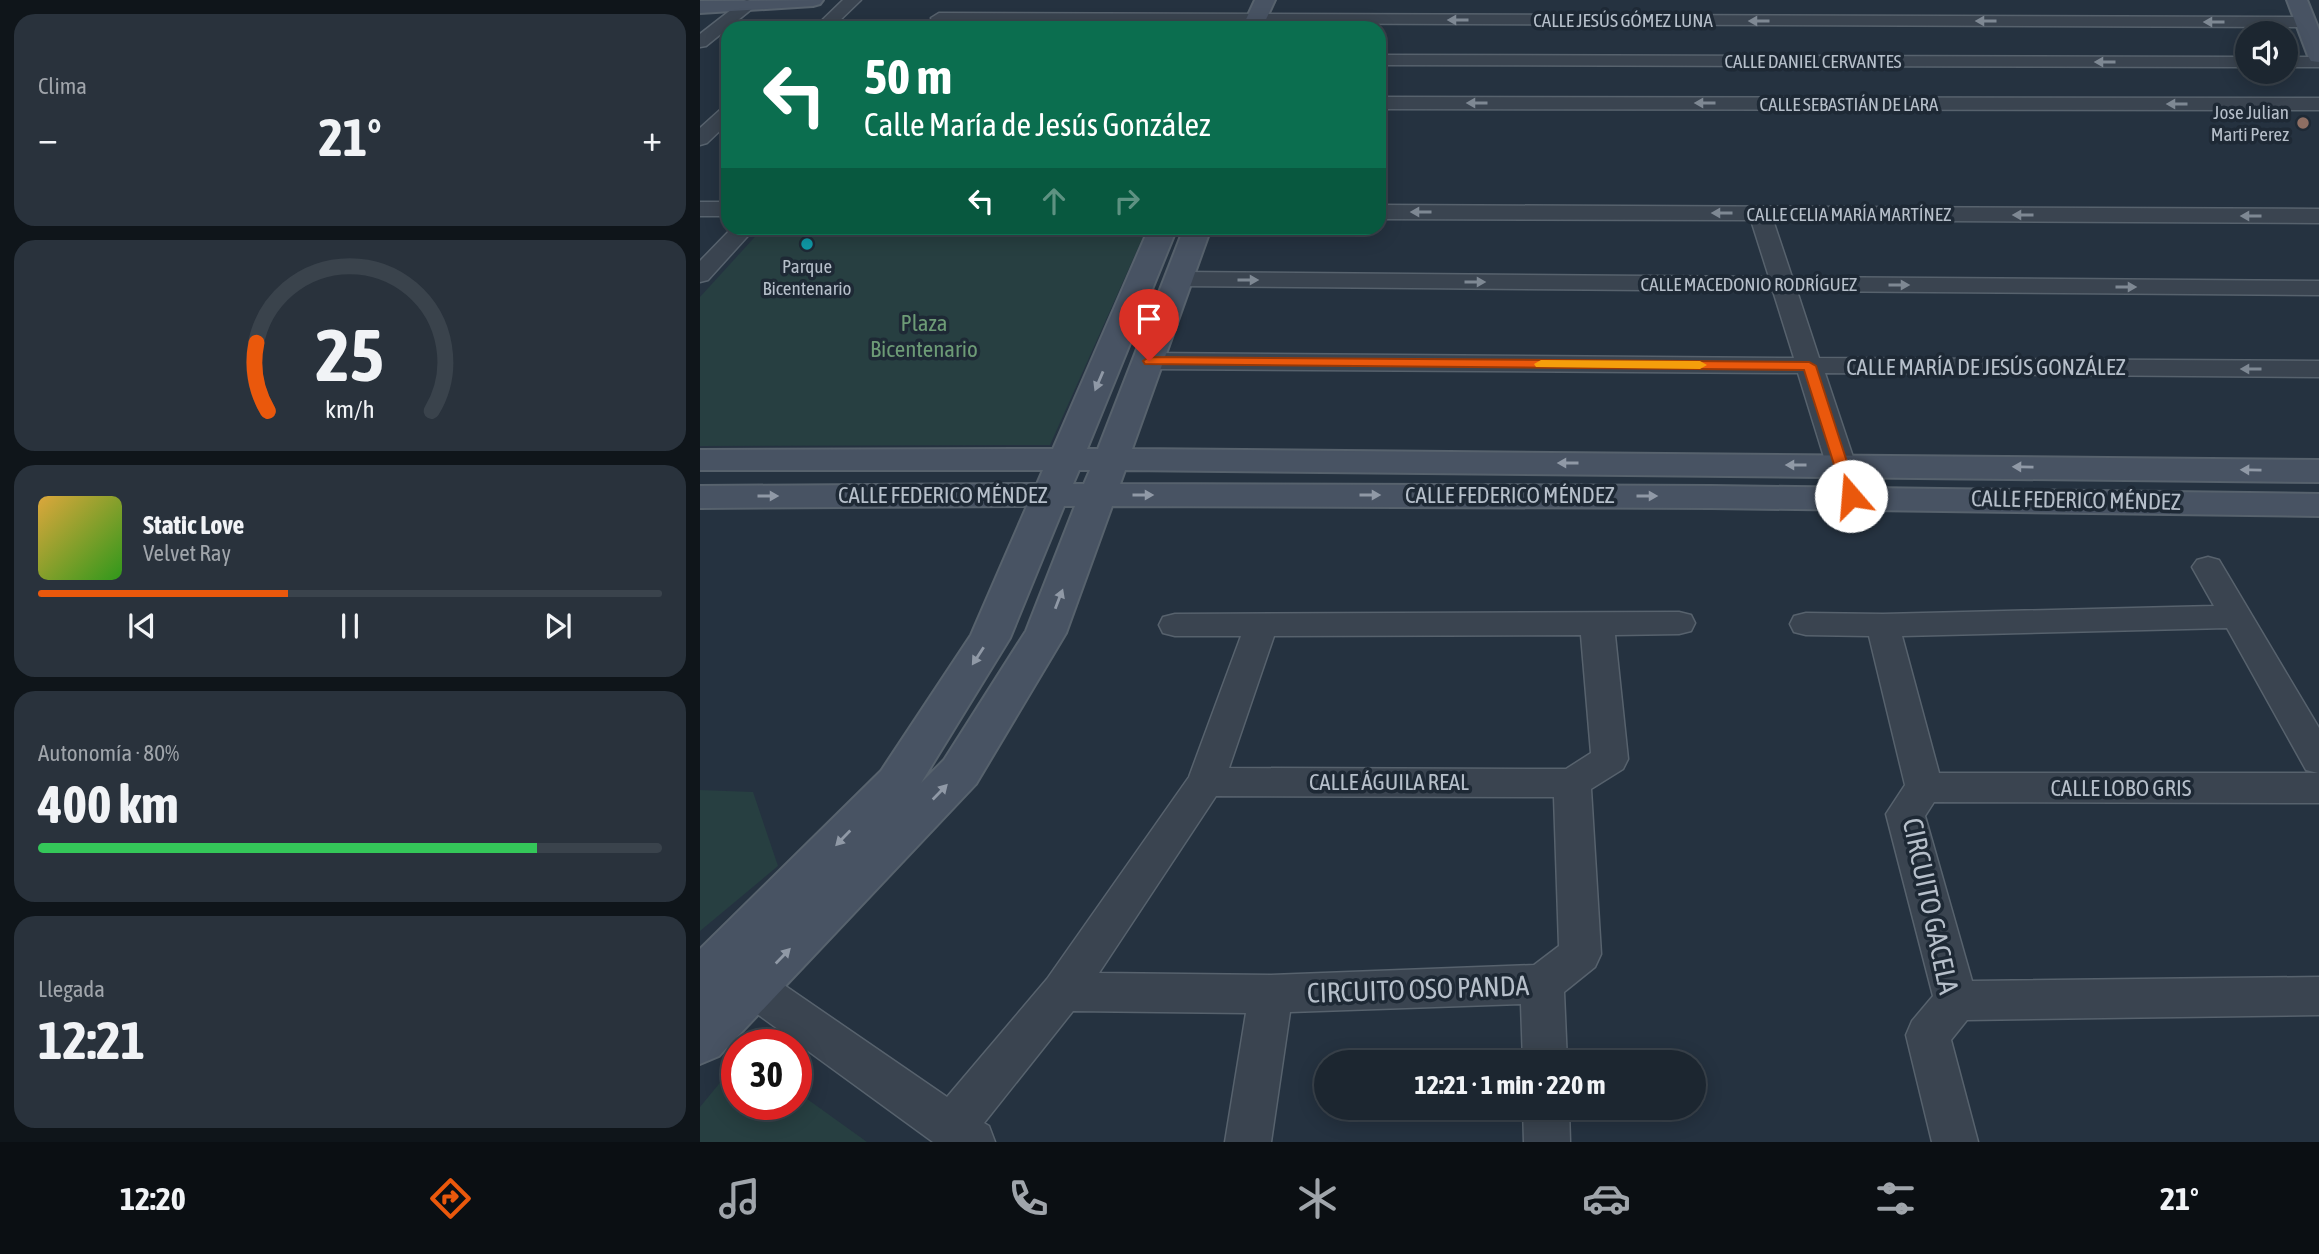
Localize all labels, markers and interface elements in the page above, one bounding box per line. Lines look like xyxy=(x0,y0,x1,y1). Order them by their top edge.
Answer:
street label: CALLE JESÚS GÓMEZ LUNA xyxy=(1533,9,1713,31)
one-way arrow xyxy=(1446,14,1468,26)
one-way arrow xyxy=(1747,15,1769,26)
one-way arrow xyxy=(1975,15,1997,27)
one-way arrow xyxy=(2202,16,2224,28)
map controls xyxy=(2235,21,2298,84)
button: sound xyxy=(2235,21,2298,84)
text: 50 m xyxy=(864,48,952,104)
icon: left xyxy=(749,49,840,140)
street label: CALLE DANIEL CERVANTES xyxy=(1724,50,1902,72)
one-way arrow xyxy=(2094,56,2116,68)
text: Clima xyxy=(38,73,87,99)
street label: CALLE SEBASTIÁN DE LARA xyxy=(1760,93,1939,115)
one-way arrow xyxy=(1466,97,1488,109)
one-way arrow xyxy=(1694,97,1716,109)
one-way arrow xyxy=(2166,98,2188,110)
place label: Jose Julian Marti Perez xyxy=(2211,101,2289,145)
text: Calle María de Jesús González xyxy=(864,106,1211,143)
text: 21° xyxy=(318,107,382,167)
marker: Jose Julian Marti Perez xyxy=(2295,115,2311,131)
text: − xyxy=(38,116,58,159)
text: + xyxy=(642,116,662,159)
icon: left xyxy=(962,182,1000,220)
icon: ahead xyxy=(1035,182,1073,220)
icon: right xyxy=(1108,182,1146,220)
street label: CALLE CELIA MARÍA MARTÍNEZ xyxy=(1747,203,1952,225)
one-way arrow xyxy=(1410,206,1432,218)
one-way arrow xyxy=(1711,207,1733,219)
one-way arrow xyxy=(2012,209,2034,221)
one-way arrow xyxy=(2240,210,2262,222)
marker: Parque Bicentenario xyxy=(799,236,815,252)
place label: Parque Bicentenario xyxy=(762,255,852,299)
street label: CALLE MACEDONIO RODRÍGUEZ xyxy=(1641,273,1858,295)
one-way arrow xyxy=(1237,274,1259,286)
one-way arrow xyxy=(1465,276,1487,288)
one-way arrow xyxy=(1888,279,1910,291)
one-way arrow xyxy=(2116,281,2138,293)
pin xyxy=(1119,289,1179,361)
icon: arrive xyxy=(1130,300,1168,338)
park label: Plaza Bicentenario xyxy=(870,310,978,362)
text: 25 xyxy=(316,314,384,397)
street label: CALLE MARÍA DE JESÚS GONZÁLEZ xyxy=(1846,354,2126,380)
one-way arrow xyxy=(2240,363,2262,374)
one-way arrow xyxy=(1093,370,1104,391)
text: km/h xyxy=(325,395,375,423)
one-way arrow xyxy=(1557,457,1579,469)
one-way arrow xyxy=(1785,459,1807,471)
position arrow xyxy=(1814,459,1888,533)
one-way arrow xyxy=(2012,462,2034,473)
one-way arrow xyxy=(2240,465,2262,476)
street label: CALLE FEDERICO MÉNDEZ xyxy=(838,482,1048,508)
street label: CALLE FEDERICO MÉNDEZ xyxy=(1405,482,1615,508)
street label: CALLE FEDERICO MÉNDEZ xyxy=(1971,485,2181,515)
one-way arrow xyxy=(1132,489,1154,501)
one-way arrow xyxy=(1359,489,1381,501)
one-way arrow xyxy=(757,490,779,502)
one-way arrow xyxy=(1636,490,1658,501)
text: Static Love xyxy=(143,510,244,540)
text: Velvet Ray xyxy=(143,540,231,566)
one-way arrow xyxy=(1053,589,1064,610)
icon: previous xyxy=(123,607,161,645)
icon: pause xyxy=(331,607,369,645)
icon: next xyxy=(539,607,577,645)
one-way arrow xyxy=(972,646,985,666)
text: Autonomía · 80% xyxy=(38,740,179,766)
street label: CALLE ÁGUILA REAL xyxy=(1309,769,1469,795)
text: 400 km xyxy=(38,774,179,834)
street label: CALLE LOBO GRIS xyxy=(2051,775,2192,801)
one-way arrow xyxy=(932,784,948,801)
street label: CIRCUITO GACELA xyxy=(1897,815,1965,997)
one-way arrow xyxy=(836,829,852,846)
one-way arrow xyxy=(774,948,790,965)
street label: CIRCUITO OSO PANDA xyxy=(1306,969,1530,1009)
text: Llegada xyxy=(38,976,105,1002)
text: 12:21 xyxy=(38,1010,145,1070)
speed limit sign: 30 xyxy=(721,1029,812,1120)
text: 12:21 · 1 min · 220 m xyxy=(1415,1070,1605,1100)
icon: directions xyxy=(426,1174,475,1223)
icon: music xyxy=(715,1174,764,1223)
icon: phone xyxy=(1004,1174,1053,1223)
icon: climate xyxy=(1293,1174,1342,1223)
icon: car xyxy=(1582,1174,1631,1223)
icon: filters xyxy=(1871,1174,1920,1223)
text: 12:20 xyxy=(120,1180,186,1217)
text: 21° xyxy=(2160,1180,2199,1217)

